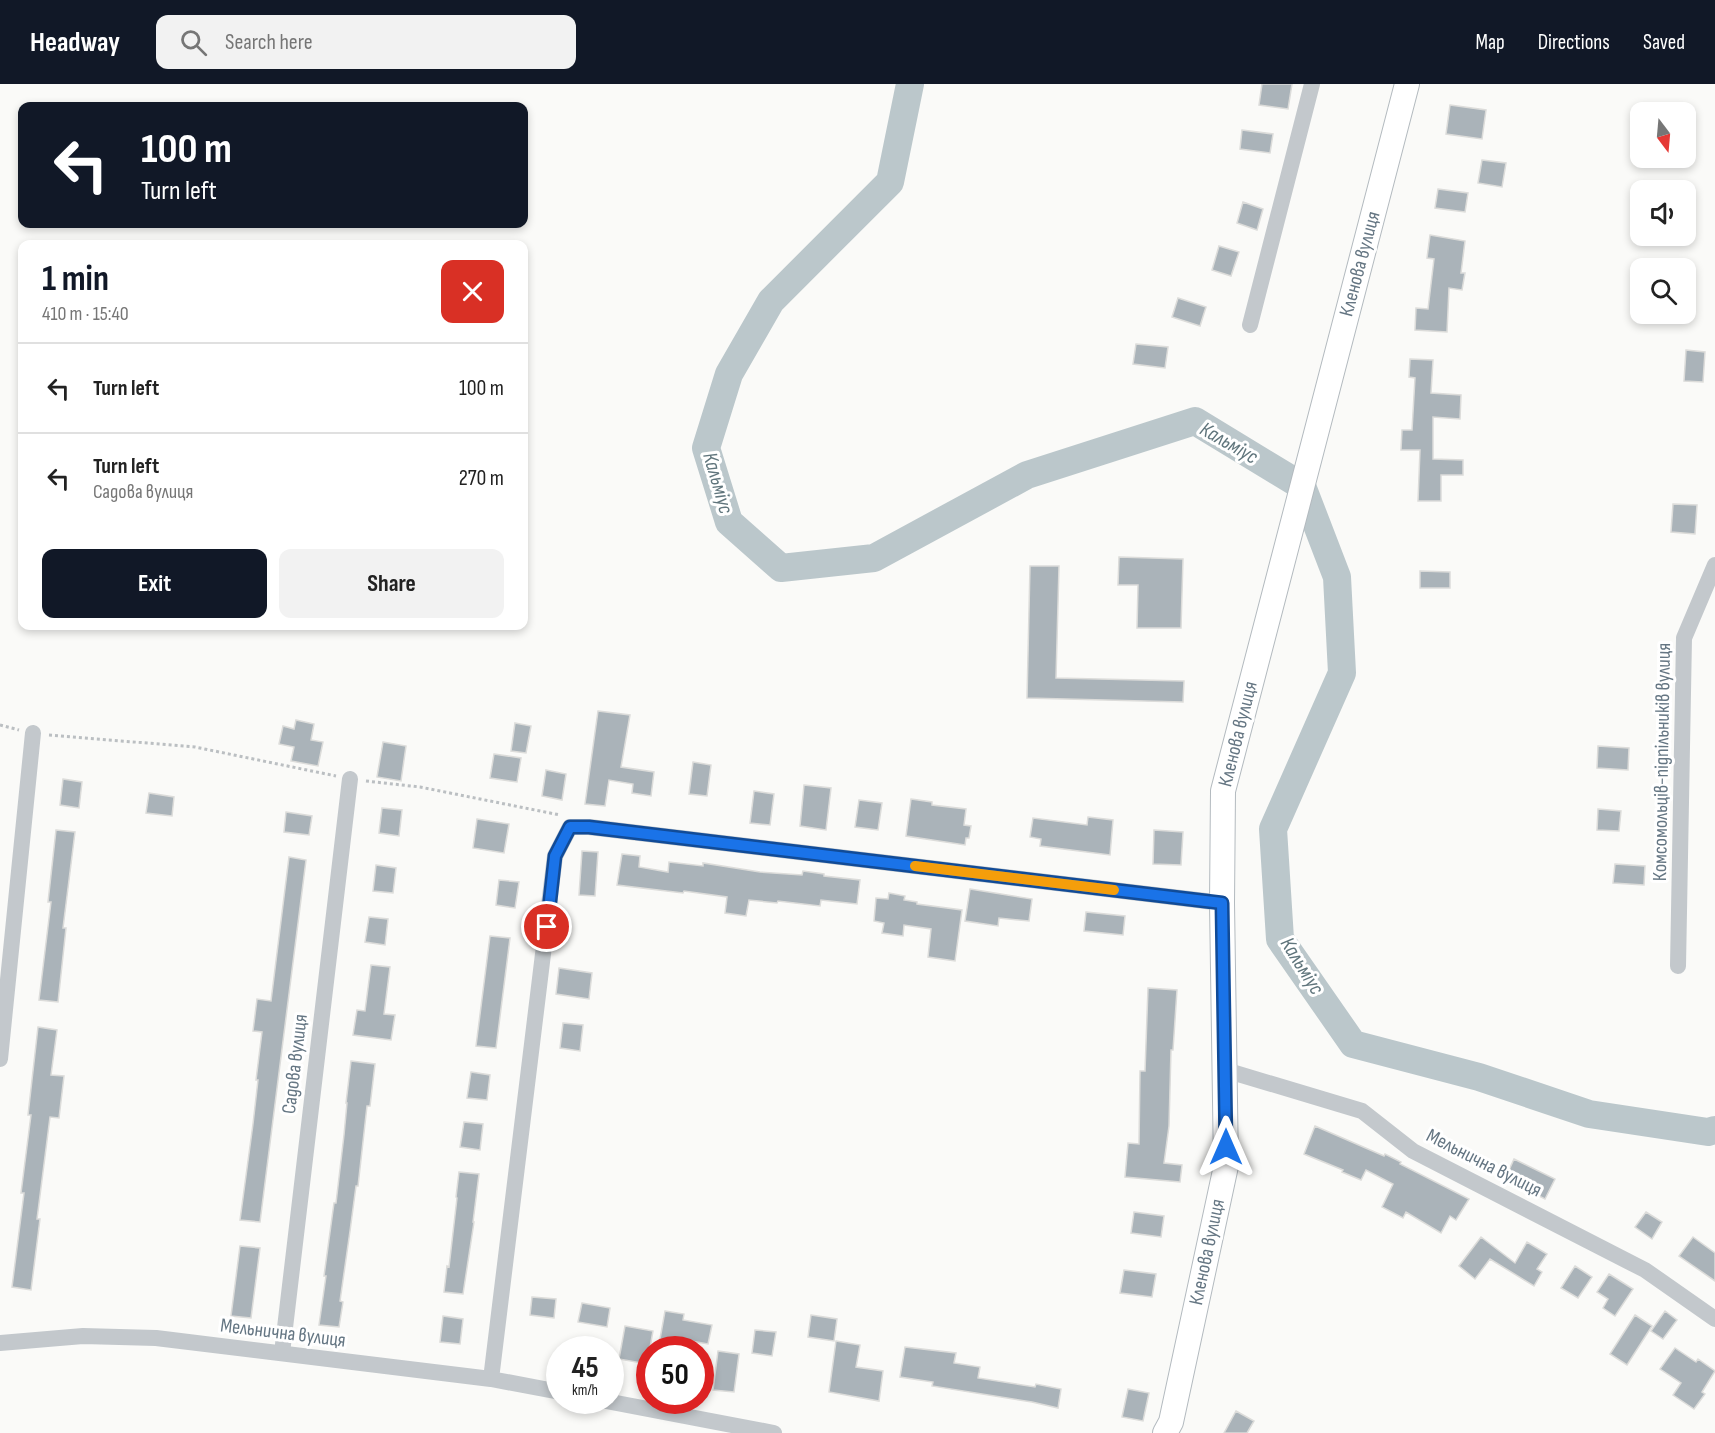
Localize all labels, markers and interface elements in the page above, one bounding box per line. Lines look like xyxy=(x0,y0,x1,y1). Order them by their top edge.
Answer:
search box xyxy=(156,15,576,69)
text: Headway xyxy=(30,26,120,59)
icon: search xyxy=(177,26,210,59)
text: Search here xyxy=(225,29,312,56)
text: Map xyxy=(1475,30,1505,55)
text: Directions xyxy=(1538,30,1610,55)
text: Saved xyxy=(1643,30,1685,55)
north arrow xyxy=(1630,102,1696,168)
map controls xyxy=(1630,102,1696,324)
text: 100 m xyxy=(141,124,232,175)
icon: left xyxy=(42,126,120,204)
text: Turn left xyxy=(141,175,217,207)
button: sound xyxy=(1630,180,1696,246)
street label: Кленова вулиця xyxy=(1334,209,1386,319)
text: 1 min xyxy=(42,258,109,301)
button: search xyxy=(1630,258,1696,324)
button: close xyxy=(441,260,504,323)
text: 410 m · 15:40 xyxy=(42,302,129,326)
icon: left xyxy=(42,372,75,405)
text: Turn left xyxy=(93,375,159,402)
text: 100 m xyxy=(459,375,504,402)
water label: Кальміус xyxy=(1196,417,1263,470)
water label: Кальміус xyxy=(697,449,739,517)
text: Turn left xyxy=(93,453,159,480)
icon: left xyxy=(42,462,75,495)
text: 270 m xyxy=(459,465,504,492)
text: Садова вулиця xyxy=(93,480,193,504)
button: Exit xyxy=(42,549,267,618)
button: Share xyxy=(279,549,504,618)
street label: Комсомольців-підпільників вулиця xyxy=(1648,643,1676,881)
street label: Кленова вулиця xyxy=(1213,679,1263,789)
pin xyxy=(521,901,572,952)
icon: arrive xyxy=(530,910,563,943)
water label: Кальміус xyxy=(1275,933,1330,1000)
street label: Садова вулиця xyxy=(277,1013,313,1115)
position arrow xyxy=(1194,1115,1258,1179)
street label: Мельнична вулиця xyxy=(1422,1124,1546,1202)
street label: Кленова вулиця xyxy=(1184,1197,1230,1307)
street label: Мельнична вулиця xyxy=(219,1313,347,1353)
speed limit sign: 50 xyxy=(636,1336,714,1414)
text: 45 xyxy=(571,1350,599,1386)
text: km/h xyxy=(572,1381,598,1400)

